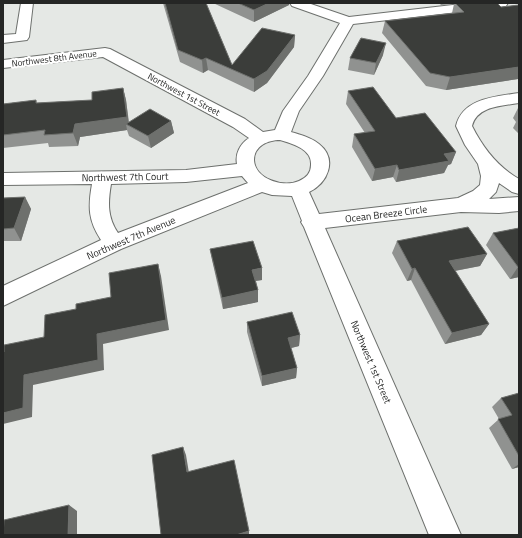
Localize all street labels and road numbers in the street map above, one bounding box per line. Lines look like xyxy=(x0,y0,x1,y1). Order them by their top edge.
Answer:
street label: Northwest 8th Avenue xyxy=(11,46,98,70)
street label: Northwest 1st Street xyxy=(146,69,223,119)
street label: Northwest 7th Court xyxy=(81,169,169,185)
street label: Ocean Breeze Circle xyxy=(344,202,428,226)
street label: Northwest 7th Avenue xyxy=(84,212,178,264)
street label: Northwest 1st Street xyxy=(347,318,395,406)

